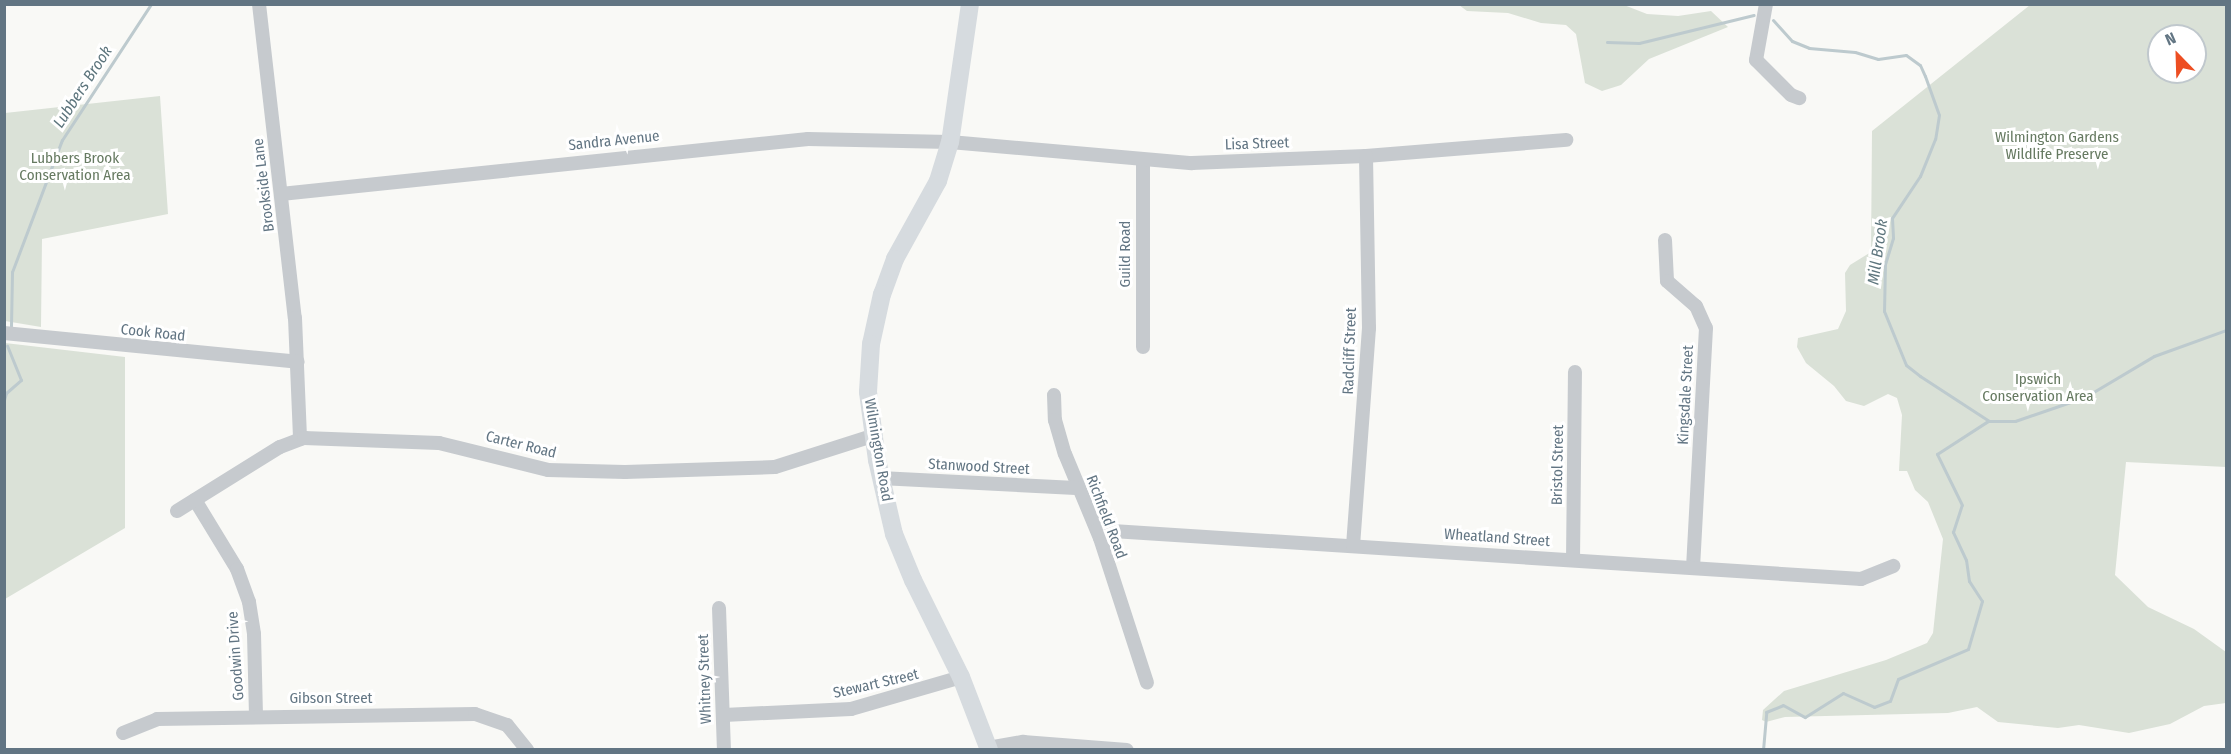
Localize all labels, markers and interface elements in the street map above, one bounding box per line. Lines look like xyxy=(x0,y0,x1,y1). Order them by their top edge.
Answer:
north arrow xyxy=(2147,24,2207,84)
text: N xyxy=(2162,28,2179,49)
water label: Lubbers Brook xyxy=(49,42,117,132)
street label: Sandra Avenue xyxy=(568,127,660,155)
park label: Wilmington Gardens Wildlife Preserve xyxy=(1995,128,2119,163)
street label: Lisa Street xyxy=(1224,134,1290,154)
street label: Brookside Lane xyxy=(249,137,279,233)
park label: Lubbers Brook Conservation Area xyxy=(19,149,131,184)
water label: Mill Brook xyxy=(1864,218,1892,286)
street label: Guild Road xyxy=(1117,221,1135,287)
street label: Radcliff Street xyxy=(1339,307,1361,395)
street label: Cook Road xyxy=(120,321,186,345)
street label: Kingsdale Street xyxy=(1674,345,1698,445)
park label: Ipswich Conservation Area xyxy=(1982,370,2094,405)
street label: Wilmington Road xyxy=(860,397,896,503)
street label: Bristol Street xyxy=(1548,425,1568,505)
street label: Carter Road xyxy=(484,428,558,462)
street label: Stanwood Street xyxy=(928,455,1030,479)
street label: Richfield Road xyxy=(1082,473,1130,561)
street label: Wheatland Street xyxy=(1443,525,1551,551)
street label: Goodwin Drive xyxy=(224,611,248,701)
street label: Whitney Street xyxy=(694,634,716,724)
street label: Stewart Street xyxy=(832,665,920,703)
street label: Gibson Street xyxy=(290,690,372,708)

